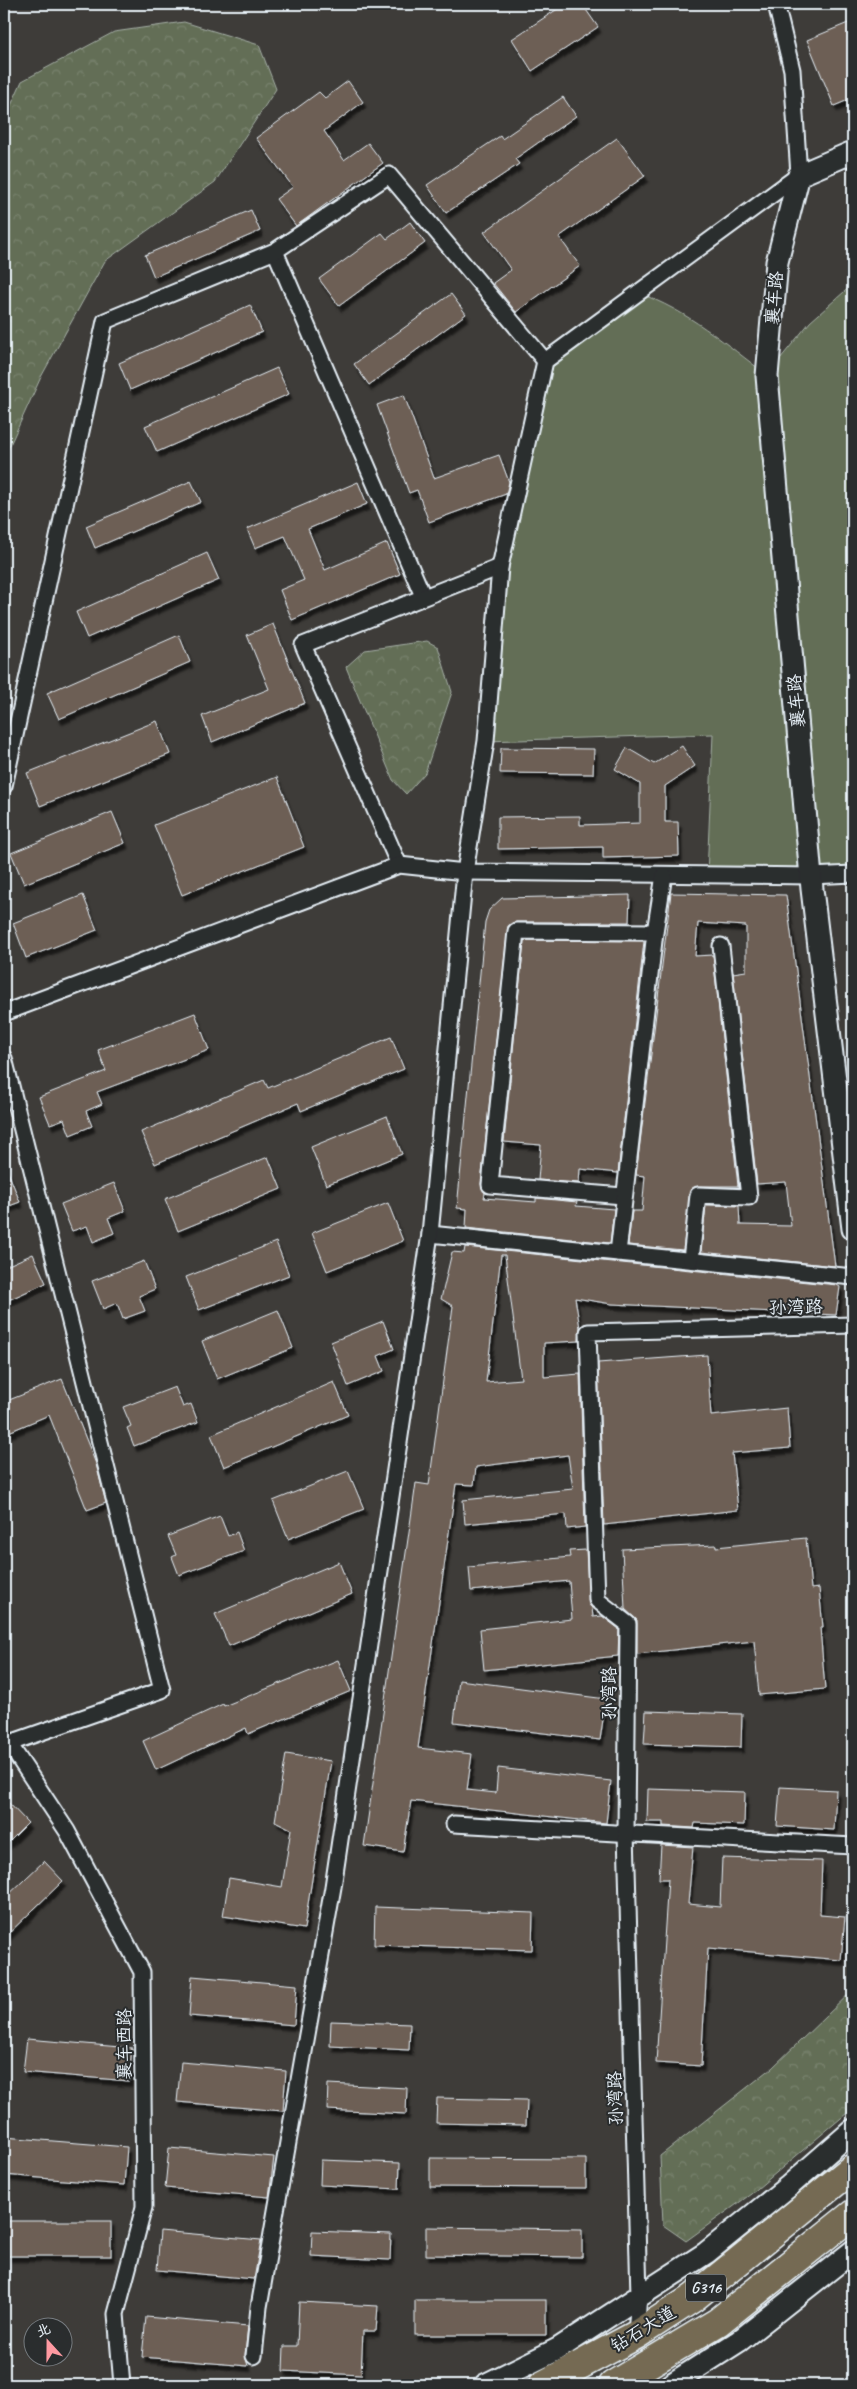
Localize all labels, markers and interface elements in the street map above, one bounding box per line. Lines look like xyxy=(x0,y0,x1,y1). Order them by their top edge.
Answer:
street label: 襄车路 xyxy=(761,270,787,326)
street label: 襄车路 xyxy=(783,673,809,729)
street label: 孙湾路 xyxy=(769,1296,823,1318)
street label: 孙湾路 xyxy=(598,1666,620,1720)
street label: 襄车西路 xyxy=(113,2008,135,2080)
street label: 孙湾路 xyxy=(603,2071,627,2125)
road number: G316 xyxy=(686,2274,726,2302)
street label: 钻石大道 xyxy=(606,2301,680,2357)
north arrow xyxy=(22,2316,72,2366)
text: 北 xyxy=(34,2320,53,2341)

